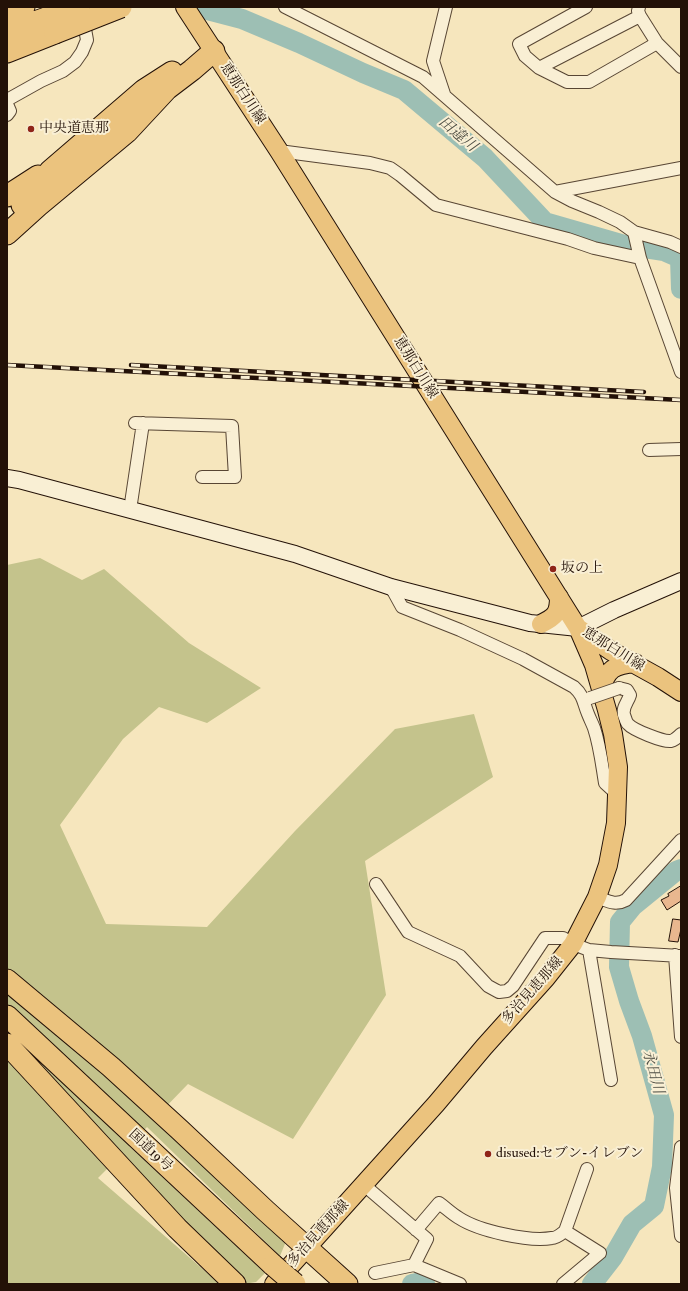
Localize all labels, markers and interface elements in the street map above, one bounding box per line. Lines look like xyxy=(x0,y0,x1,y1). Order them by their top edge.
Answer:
street label: 恵那白川線 xyxy=(216,60,268,128)
water label: 田違川 xyxy=(434,114,480,156)
place label: 中央道恵那 xyxy=(39,121,109,137)
marker: 中央道恵那 xyxy=(26,124,36,134)
street label: 恵那白川線 xyxy=(389,334,441,402)
place label: 坂の上 xyxy=(561,561,603,577)
marker: 坂の上 xyxy=(548,564,558,574)
street label: 恵那白川線 xyxy=(579,624,647,676)
street label: 多治見恵那線 xyxy=(499,954,567,1028)
water label: 永田川 xyxy=(637,1048,667,1096)
street label: 国道19号 xyxy=(124,1126,176,1176)
place label: disused:セブン-イレブン xyxy=(496,1146,644,1162)
marker: disused:セブン-イレブン xyxy=(483,1149,493,1159)
street label: 多治見恵那線 xyxy=(285,1197,353,1271)

